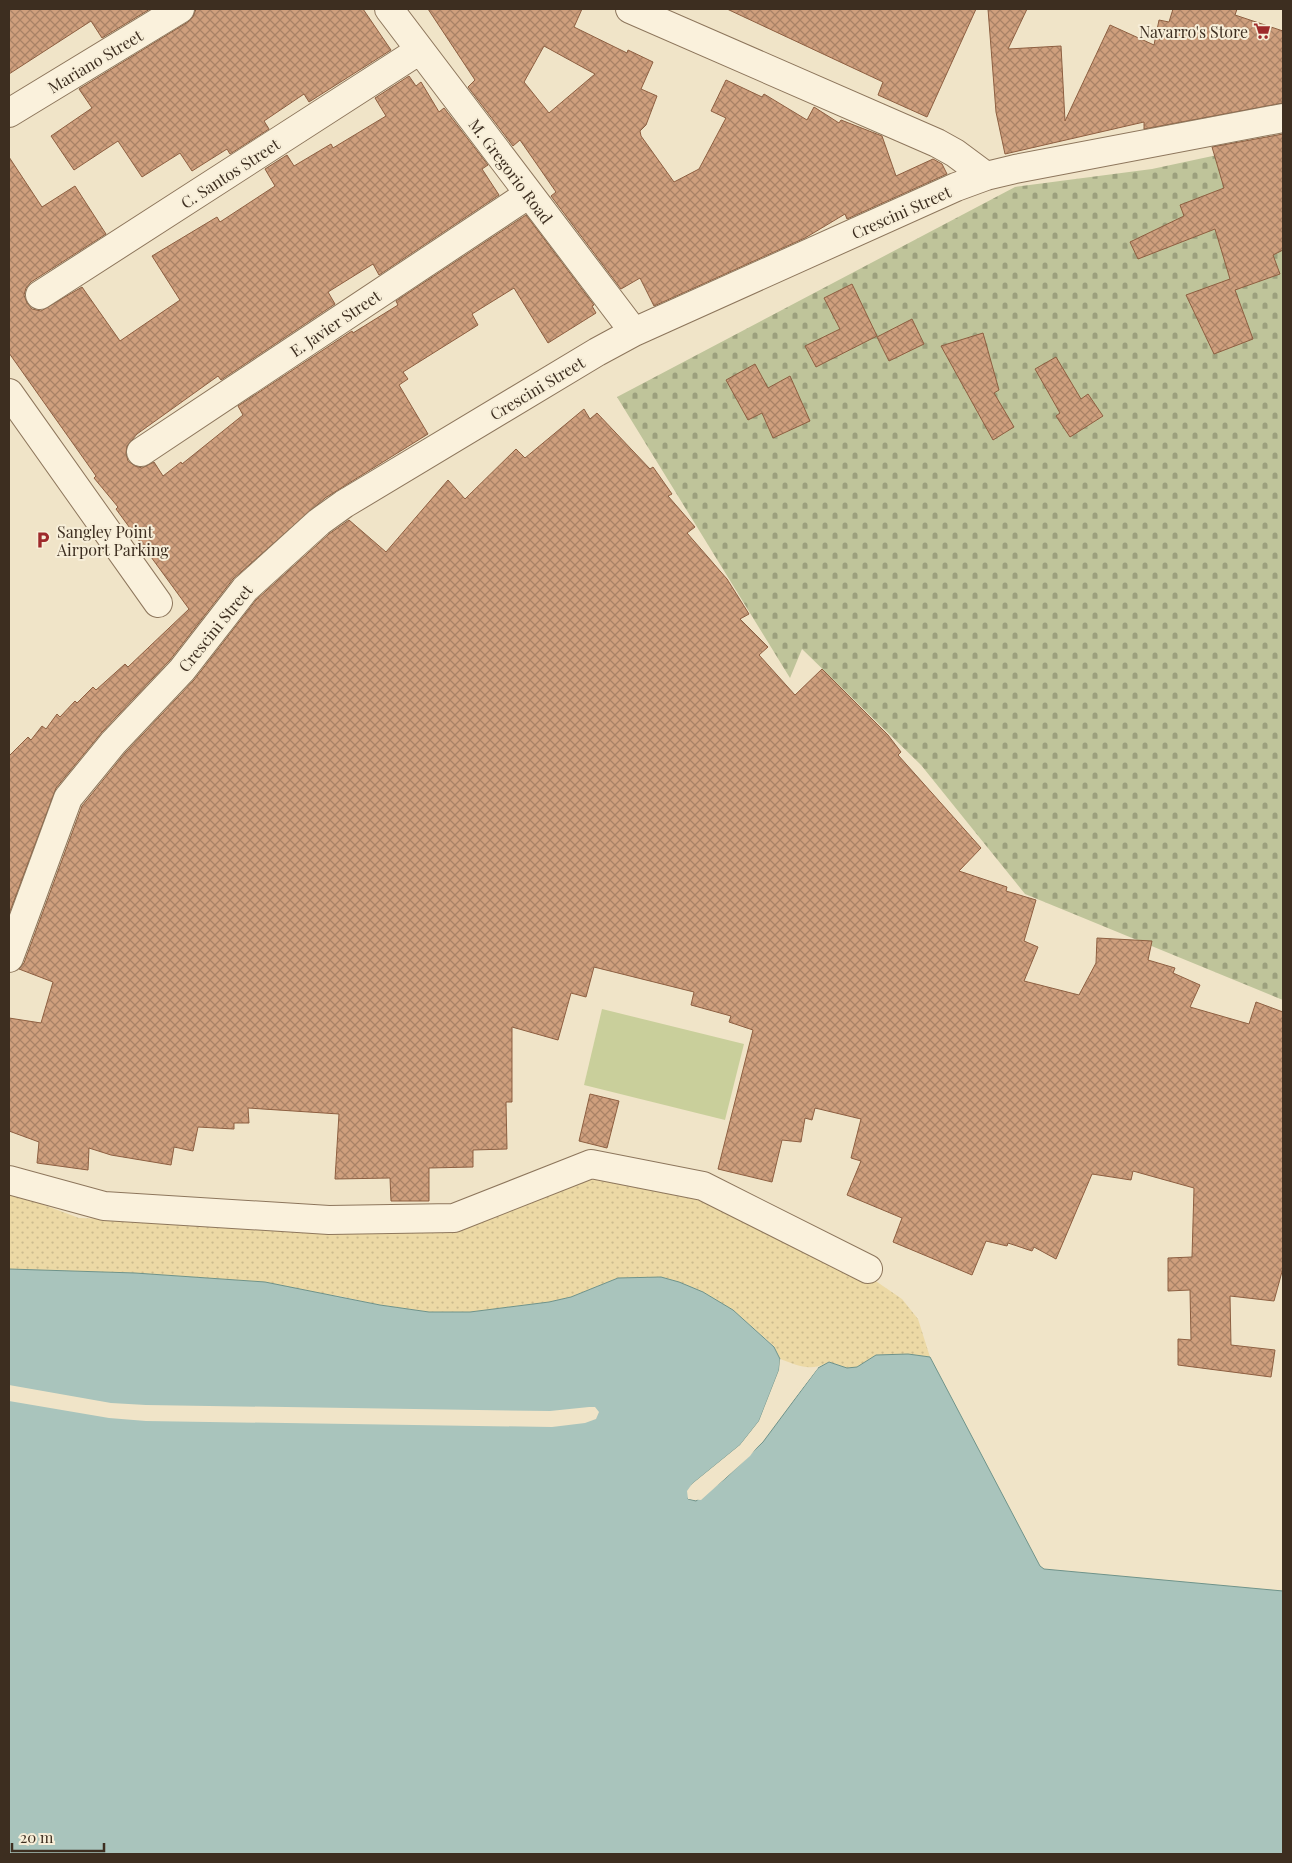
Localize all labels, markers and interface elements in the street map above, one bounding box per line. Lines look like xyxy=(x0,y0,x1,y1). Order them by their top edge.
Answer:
place label: Navarro's Store xyxy=(1139,21,1248,42)
supermarket icon: Navarro's Store xyxy=(1252,21,1272,41)
street label: Mariano Street xyxy=(44,24,146,98)
street label: M. Gregorio Road xyxy=(465,114,557,228)
street label: C. Santos Street xyxy=(177,133,284,213)
street label: Crescini Street xyxy=(848,181,954,243)
street label: E. Javier Street xyxy=(286,285,385,361)
street label: Crescini Street xyxy=(486,351,588,424)
place label: Sangley Point Airport Parking xyxy=(56,521,169,560)
parking icon: Sangley Point Airport Parking xyxy=(33,530,53,550)
street label: Crescini Street xyxy=(173,580,257,676)
scale bar xyxy=(12,1820,105,1852)
text: 20 m xyxy=(20,1827,54,1847)

